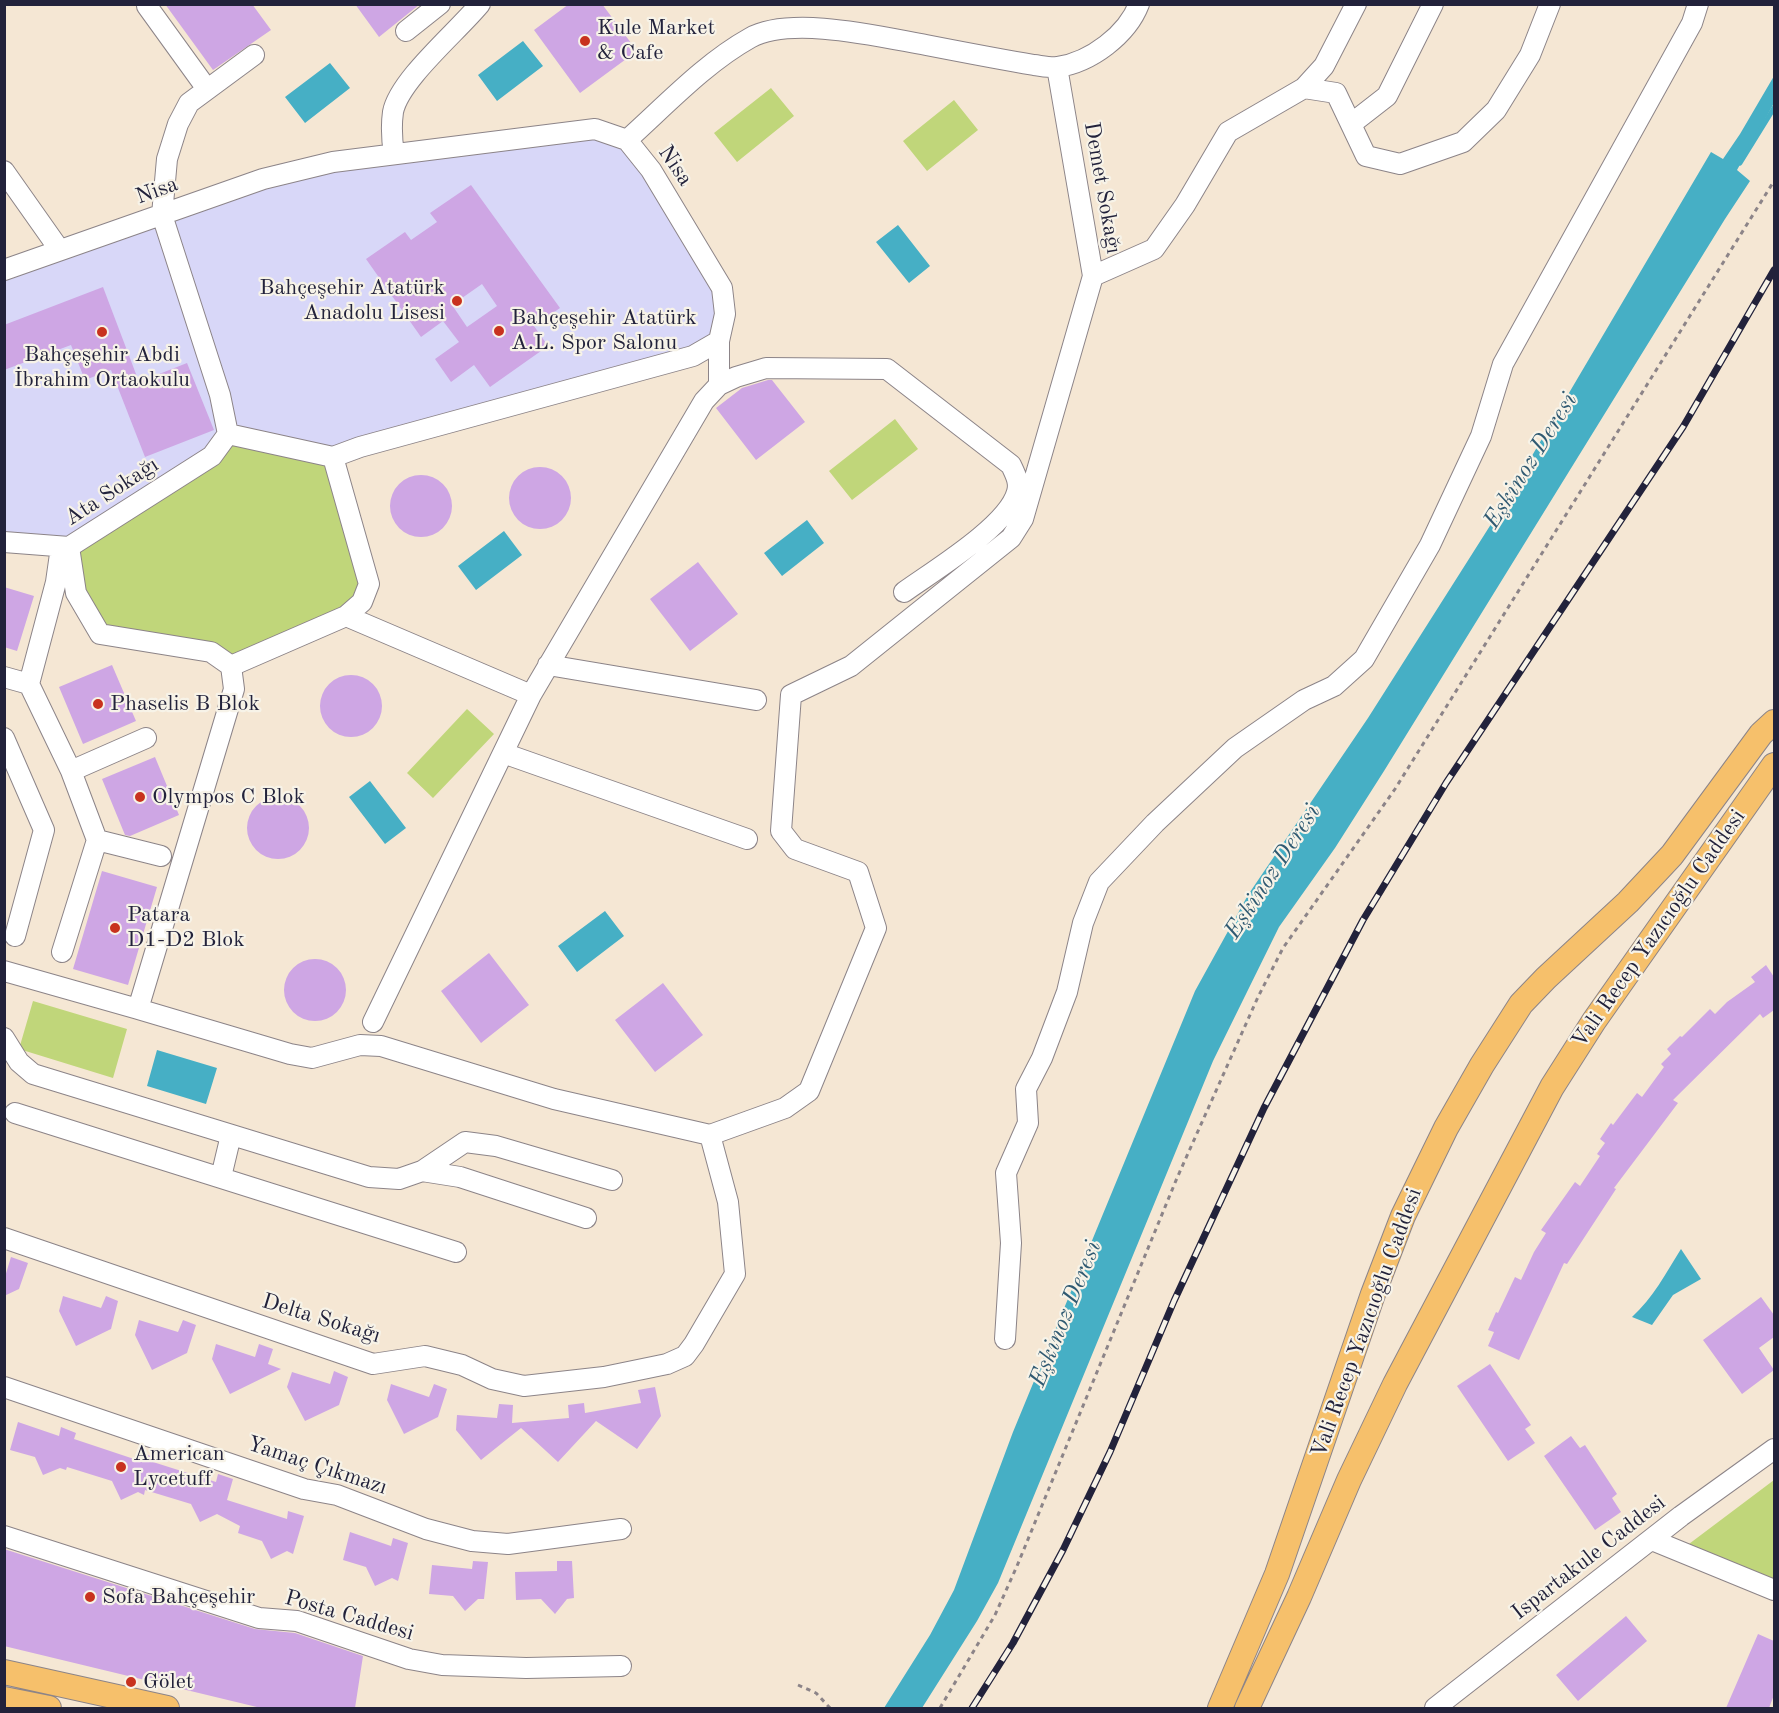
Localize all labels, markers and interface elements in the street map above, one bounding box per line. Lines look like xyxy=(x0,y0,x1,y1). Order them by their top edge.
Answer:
place label: Kule Market & Cafe xyxy=(597,15,715,66)
marker: Kule Market & Cafe xyxy=(578,34,592,48)
street label: Demet Sokağı xyxy=(1077,120,1127,256)
street label: Nisa xyxy=(652,141,698,191)
street label: Nisa xyxy=(132,171,182,211)
place label: Bahçeşehir Atatürk Anadolu Lisesi xyxy=(259,275,445,326)
marker: Bahçeşehir Atatürk Anadolu Lisesi xyxy=(450,294,464,308)
place label: Bahçeşehir Atatürk A.L. Spor Salonu xyxy=(511,305,697,356)
marker: Bahçeşehir Atatürk A.L. Spor Salonu xyxy=(492,324,506,338)
marker: Bahçeşehir Abdi İbrahim Ortaokulu xyxy=(95,325,109,339)
place label: Bahçeşehir Abdi İbrahim Ortaokulu xyxy=(14,342,190,394)
water label: Eşkinoz Deresi xyxy=(1478,388,1584,534)
street label: Ata Sokağı xyxy=(60,452,164,532)
place label: Phaselis B Blok xyxy=(110,691,260,717)
marker: Phaselis B Blok xyxy=(91,697,105,711)
place label: Olympos C Blok xyxy=(152,784,305,810)
marker: Olympos C Blok xyxy=(133,790,147,804)
water label: Eşkinoz Deresi xyxy=(1219,799,1327,945)
street label: Vali Recep Yazıcıoğlu Caddesi xyxy=(1567,805,1751,1053)
place label: Patara D1-D2 Blok xyxy=(127,902,245,954)
marker: Patara D1-D2 Blok xyxy=(108,921,122,935)
street label: Vali Recep Yazıcıoğlu Caddesi xyxy=(1306,1185,1428,1461)
water label: Eşkinoz Deresi xyxy=(1024,1237,1108,1391)
street label: Delta Sokağı xyxy=(259,1288,383,1350)
street label: Yamaç Çıkmazı xyxy=(244,1431,390,1501)
place label: American Lycetuff xyxy=(133,1441,225,1492)
marker: American Lycetuff xyxy=(114,1460,128,1474)
street label: Ispartakule Caddesi xyxy=(1507,1490,1671,1626)
place label: Sofa Bahçeşehir xyxy=(102,1584,255,1610)
street label: Posta Caddesi xyxy=(281,1585,417,1647)
marker: Sofa Bahçeşehir xyxy=(83,1590,97,1604)
place label: Gölet xyxy=(143,1669,194,1695)
marker: Gölet xyxy=(124,1675,138,1689)

